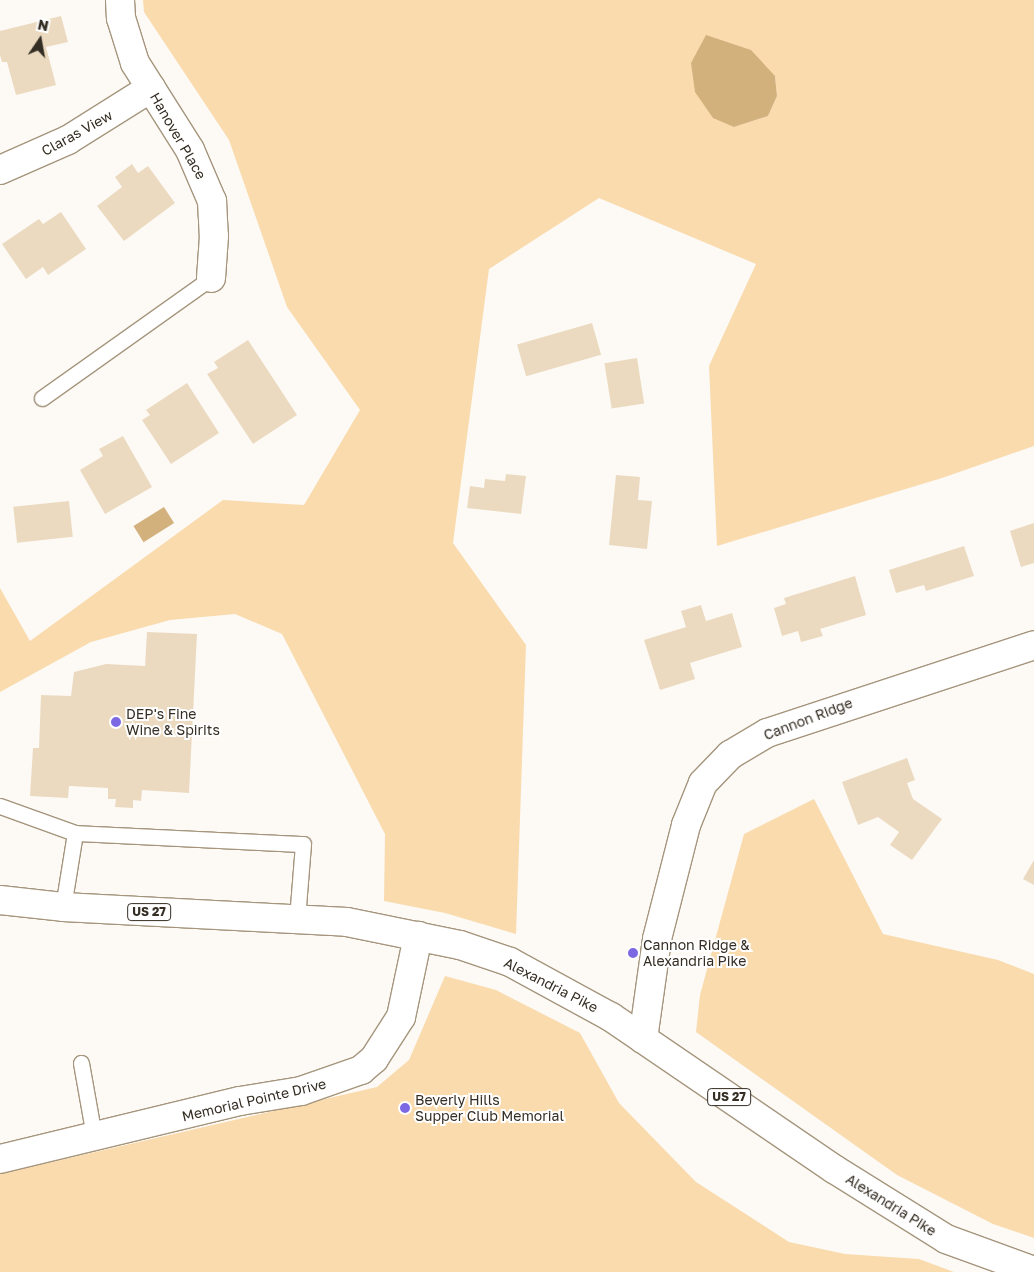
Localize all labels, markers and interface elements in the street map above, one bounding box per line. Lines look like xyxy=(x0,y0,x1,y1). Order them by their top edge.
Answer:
north arrow xyxy=(15,15,65,65)
text: N xyxy=(36,15,50,34)
street label: Hanover Place xyxy=(146,90,210,182)
street label: Claras View xyxy=(39,107,115,159)
street label: Cannon Ridge xyxy=(761,694,855,744)
place label: DEP's Fine Wine & Spirits xyxy=(126,706,220,739)
marker: DEP's Fine Wine & Spirits xyxy=(110,716,122,728)
road number: US 27 xyxy=(126,902,172,922)
place label: Cannon Ridge & Alexandria Pike xyxy=(643,937,750,970)
marker: Cannon Ridge & Alexandria Pike xyxy=(627,947,639,959)
street label: Alexandria Pike xyxy=(501,954,601,1016)
street label: Memorial Pointe Drive xyxy=(180,1075,328,1125)
road number: US 27 xyxy=(706,1088,752,1106)
place label: Beverly Hills Supper Club Memorial xyxy=(415,1092,564,1124)
marker: Beverly Hills Supper Club Memorial xyxy=(399,1102,411,1114)
street label: Alexandria Pike xyxy=(843,1171,939,1239)

